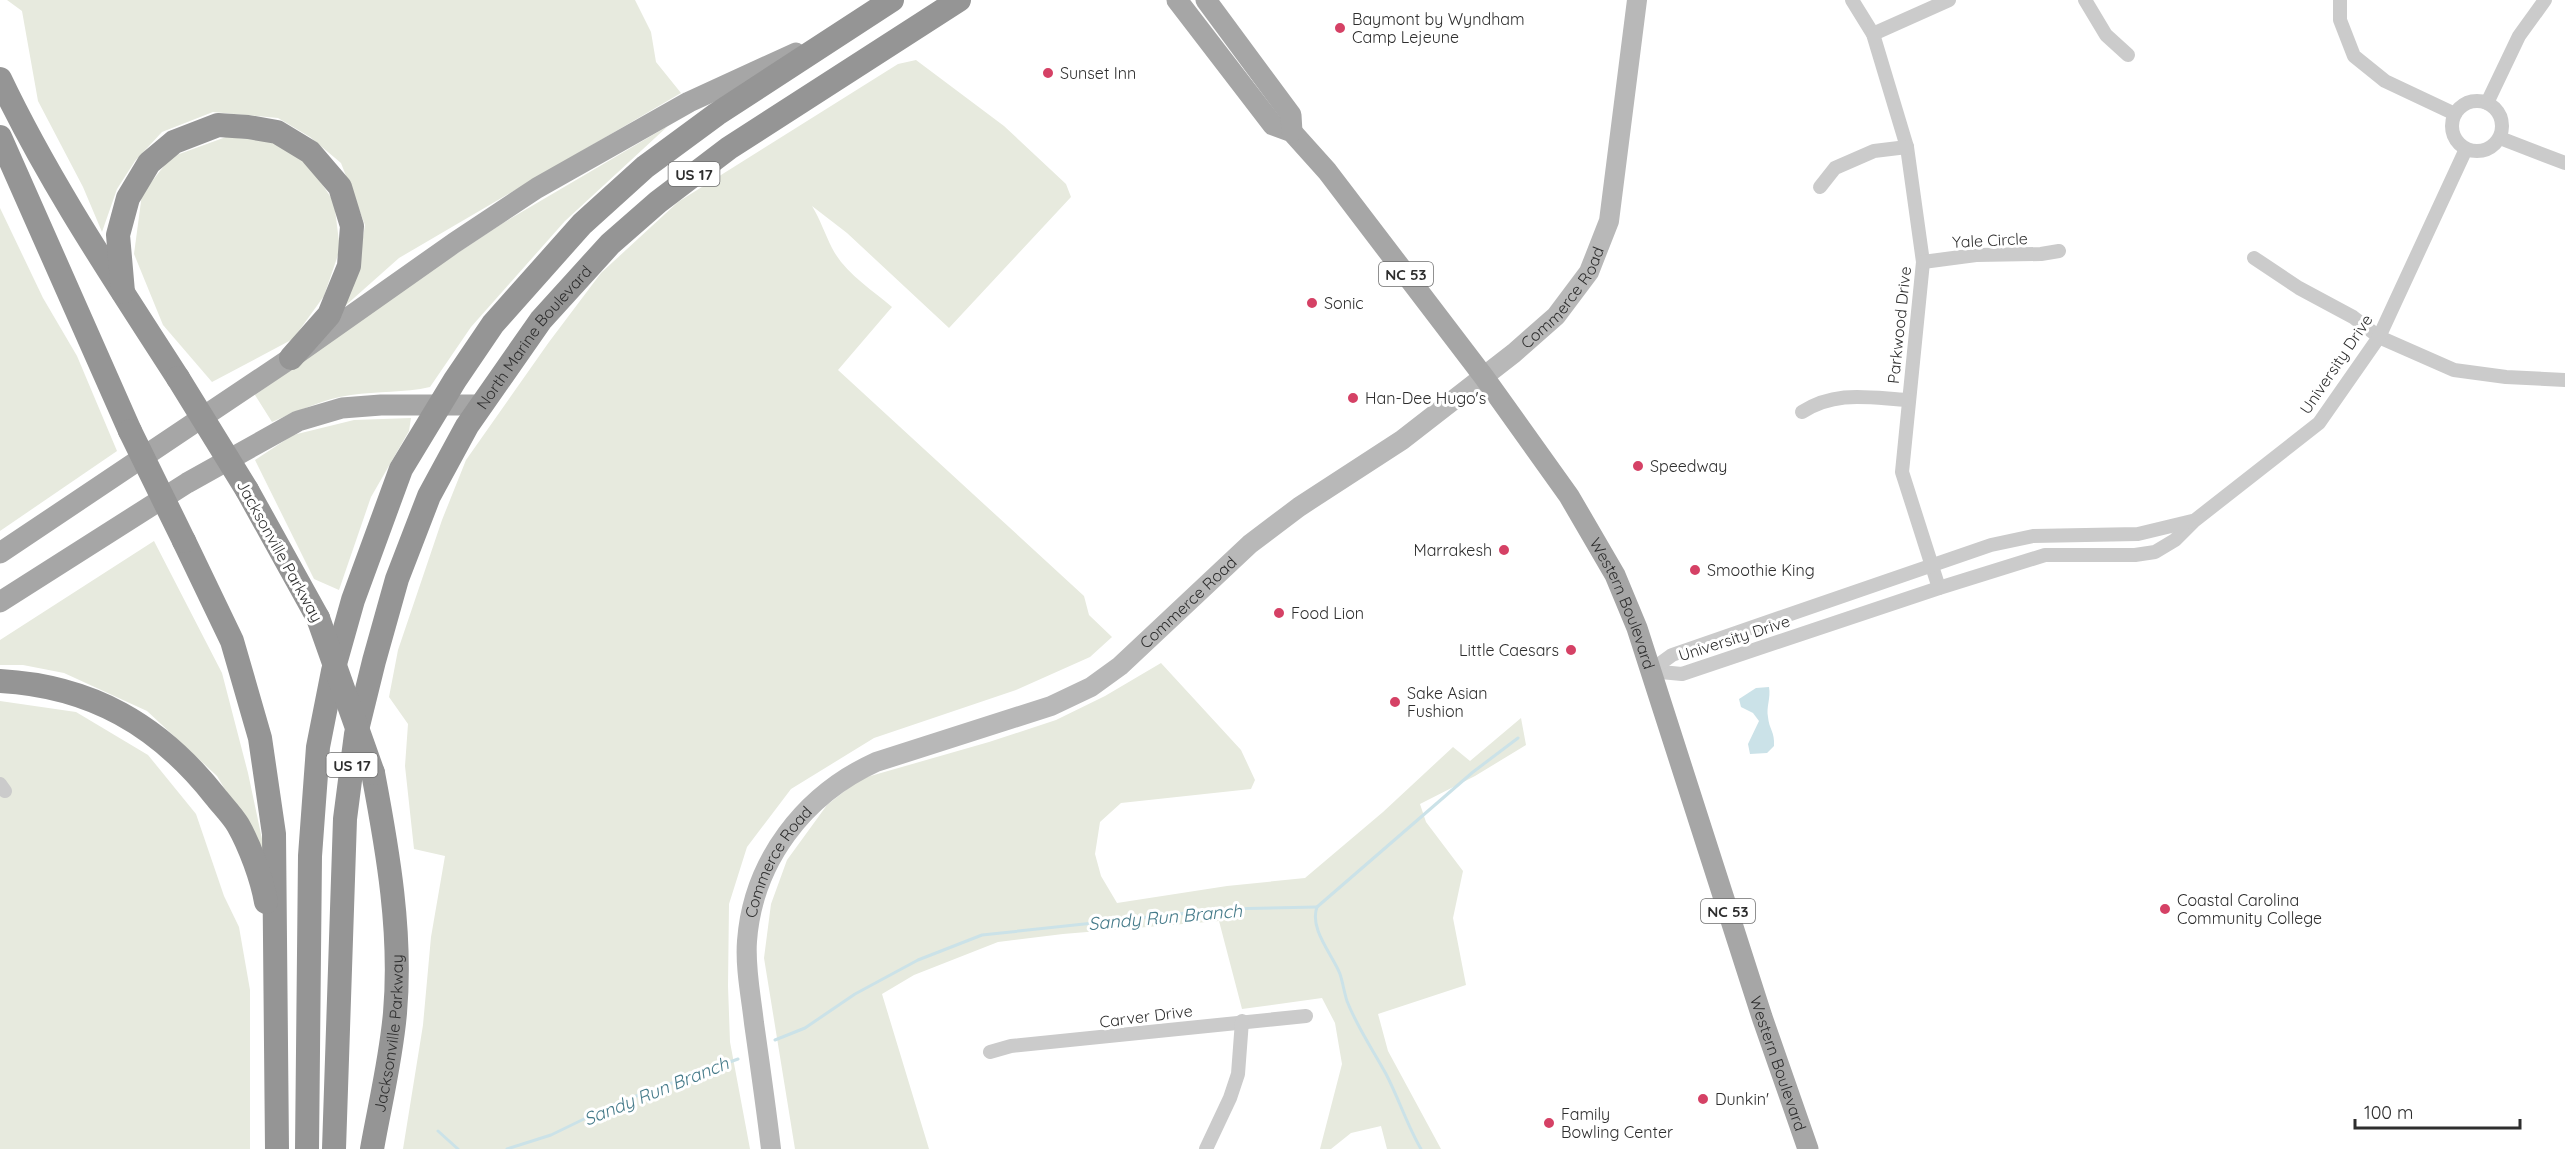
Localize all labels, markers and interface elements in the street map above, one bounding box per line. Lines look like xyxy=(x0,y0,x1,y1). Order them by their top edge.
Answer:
place label: Baymont by Wyndham Camp Lejeune xyxy=(1352,9,1525,47)
marker: Baymont by Wyndham Camp Lejeune xyxy=(1333,21,1347,35)
place label: Sunset Inn xyxy=(1060,63,1136,83)
marker: Sunset Inn xyxy=(1041,66,1055,80)
road number: US 17 xyxy=(668,162,720,186)
street label: Yale Circle xyxy=(1952,228,2028,252)
street label: Commerce Road xyxy=(1516,244,1608,353)
street label: North Marine Boulevard xyxy=(472,261,596,413)
road number: NC 53 xyxy=(1379,262,1433,286)
street label: Parkwood Drive xyxy=(1883,265,1915,385)
place label: Sonic xyxy=(1324,293,1364,313)
marker: Sonic xyxy=(1305,296,1319,310)
street label: University Drive xyxy=(2295,310,2377,418)
place label: Han-Dee Hugo's xyxy=(1365,388,1486,408)
marker: Han-Dee Hugo's xyxy=(1346,391,1360,405)
place label: Speedway xyxy=(1650,456,1727,476)
marker: Speedway xyxy=(1631,459,1645,473)
street label: Jacksonville Parkway xyxy=(233,477,327,625)
street label: Western Boulevard xyxy=(1585,534,1659,671)
place label: Marrakesh xyxy=(1413,540,1492,560)
marker: Marrakesh xyxy=(1497,543,1511,557)
street label: Commerce Road xyxy=(1135,552,1241,653)
place label: Smoothie King xyxy=(1707,560,1815,580)
marker: Smoothie King xyxy=(1688,563,1702,577)
place label: Food Lion xyxy=(1291,603,1364,623)
marker: Food Lion xyxy=(1272,606,1286,620)
street label: University Drive xyxy=(1676,611,1792,665)
place label: Little Caesars xyxy=(1459,640,1559,660)
marker: Little Caesars xyxy=(1564,643,1578,657)
place label: Sake Asian Fushion xyxy=(1407,683,1488,721)
marker: Sake Asian Fushion xyxy=(1388,695,1402,709)
road number: US 17 xyxy=(326,753,378,777)
street label: Commerce Road xyxy=(740,802,816,920)
place label: Coastal Carolina Community College xyxy=(2177,890,2322,928)
water label: Sandy Run Branch xyxy=(1087,899,1244,935)
road number: NC 53 xyxy=(1701,899,1755,923)
marker: Coastal Carolina Community College xyxy=(2158,902,2172,916)
street label: Jacksonville Parkway xyxy=(369,954,407,1114)
street label: Western Boulevard xyxy=(1746,993,1811,1133)
street label: Carver Drive xyxy=(1098,1000,1194,1032)
water label: Sandy Run Branch xyxy=(580,1051,733,1131)
place label: Dunkin' xyxy=(1715,1089,1769,1109)
marker: Dunkin' xyxy=(1696,1092,1710,1106)
scale bar xyxy=(2355,1092,2520,1130)
text: 100 m xyxy=(2364,1101,2413,1124)
place label: Family Bowling Center xyxy=(1561,1104,1673,1142)
marker: Family Bowling Center xyxy=(1542,1116,1556,1130)

